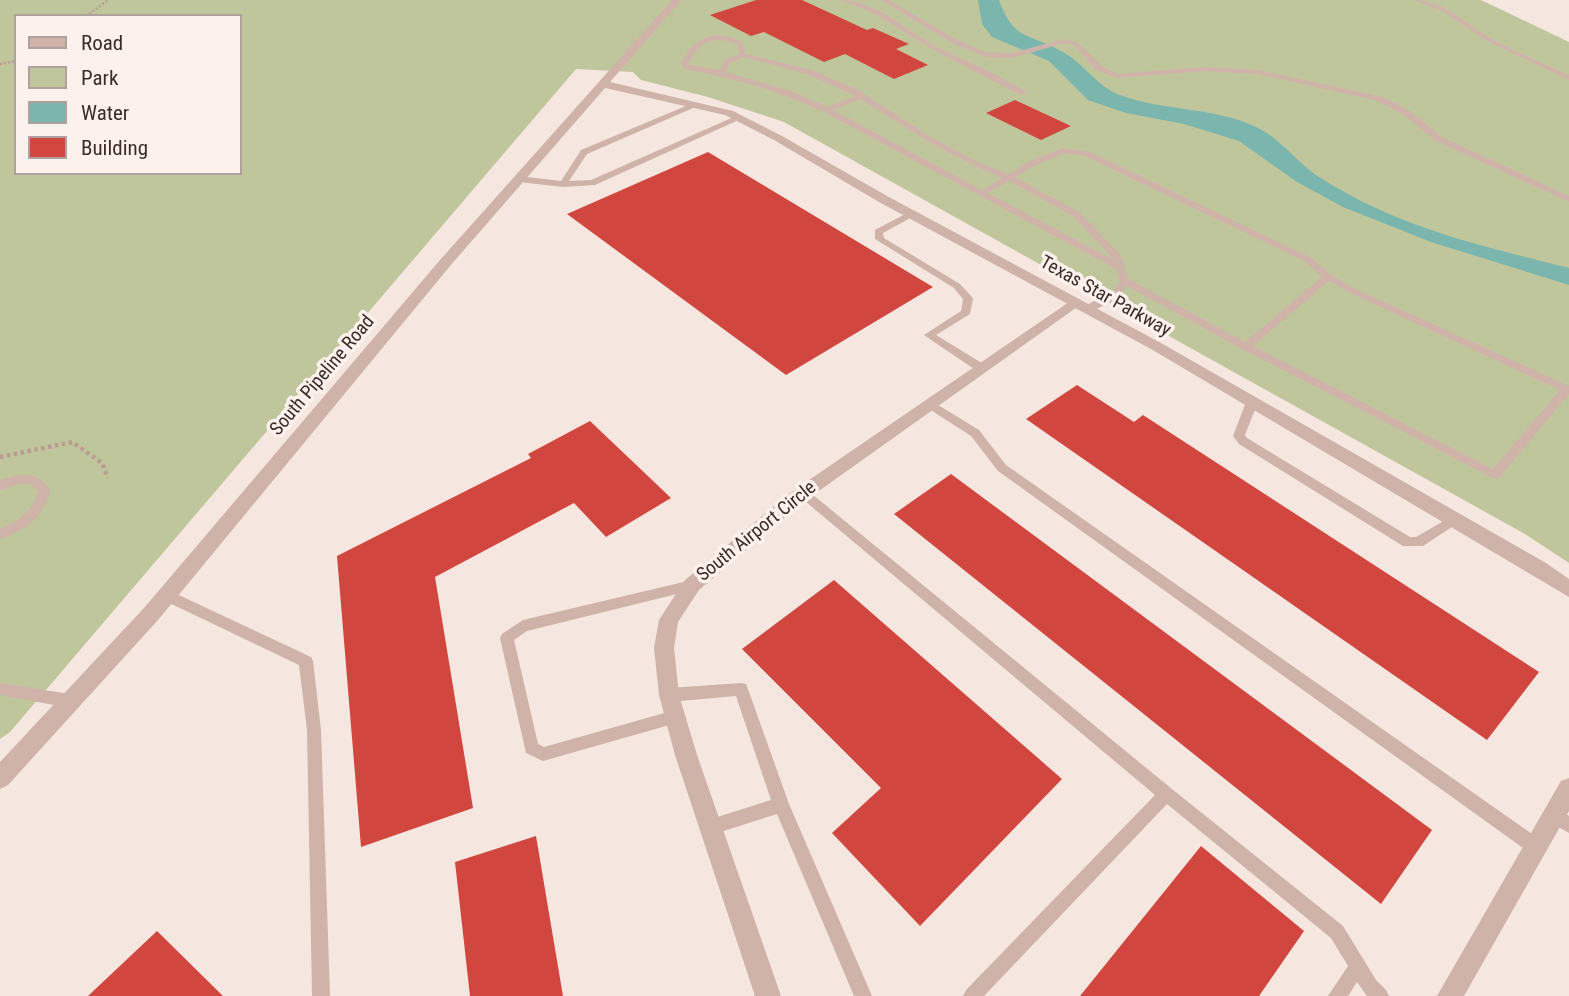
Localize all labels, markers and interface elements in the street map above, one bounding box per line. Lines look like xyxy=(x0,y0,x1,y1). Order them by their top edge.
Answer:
legend xyxy=(14,14,242,175)
text: Road xyxy=(81,31,123,55)
text: Park xyxy=(81,66,118,90)
text: Water xyxy=(81,101,129,125)
text: Building xyxy=(81,136,148,160)
street label: Texas Star Parkway xyxy=(1036,252,1174,342)
street label: South Pipeline Road xyxy=(266,311,380,441)
street label: South Airport Circle xyxy=(693,477,821,587)

